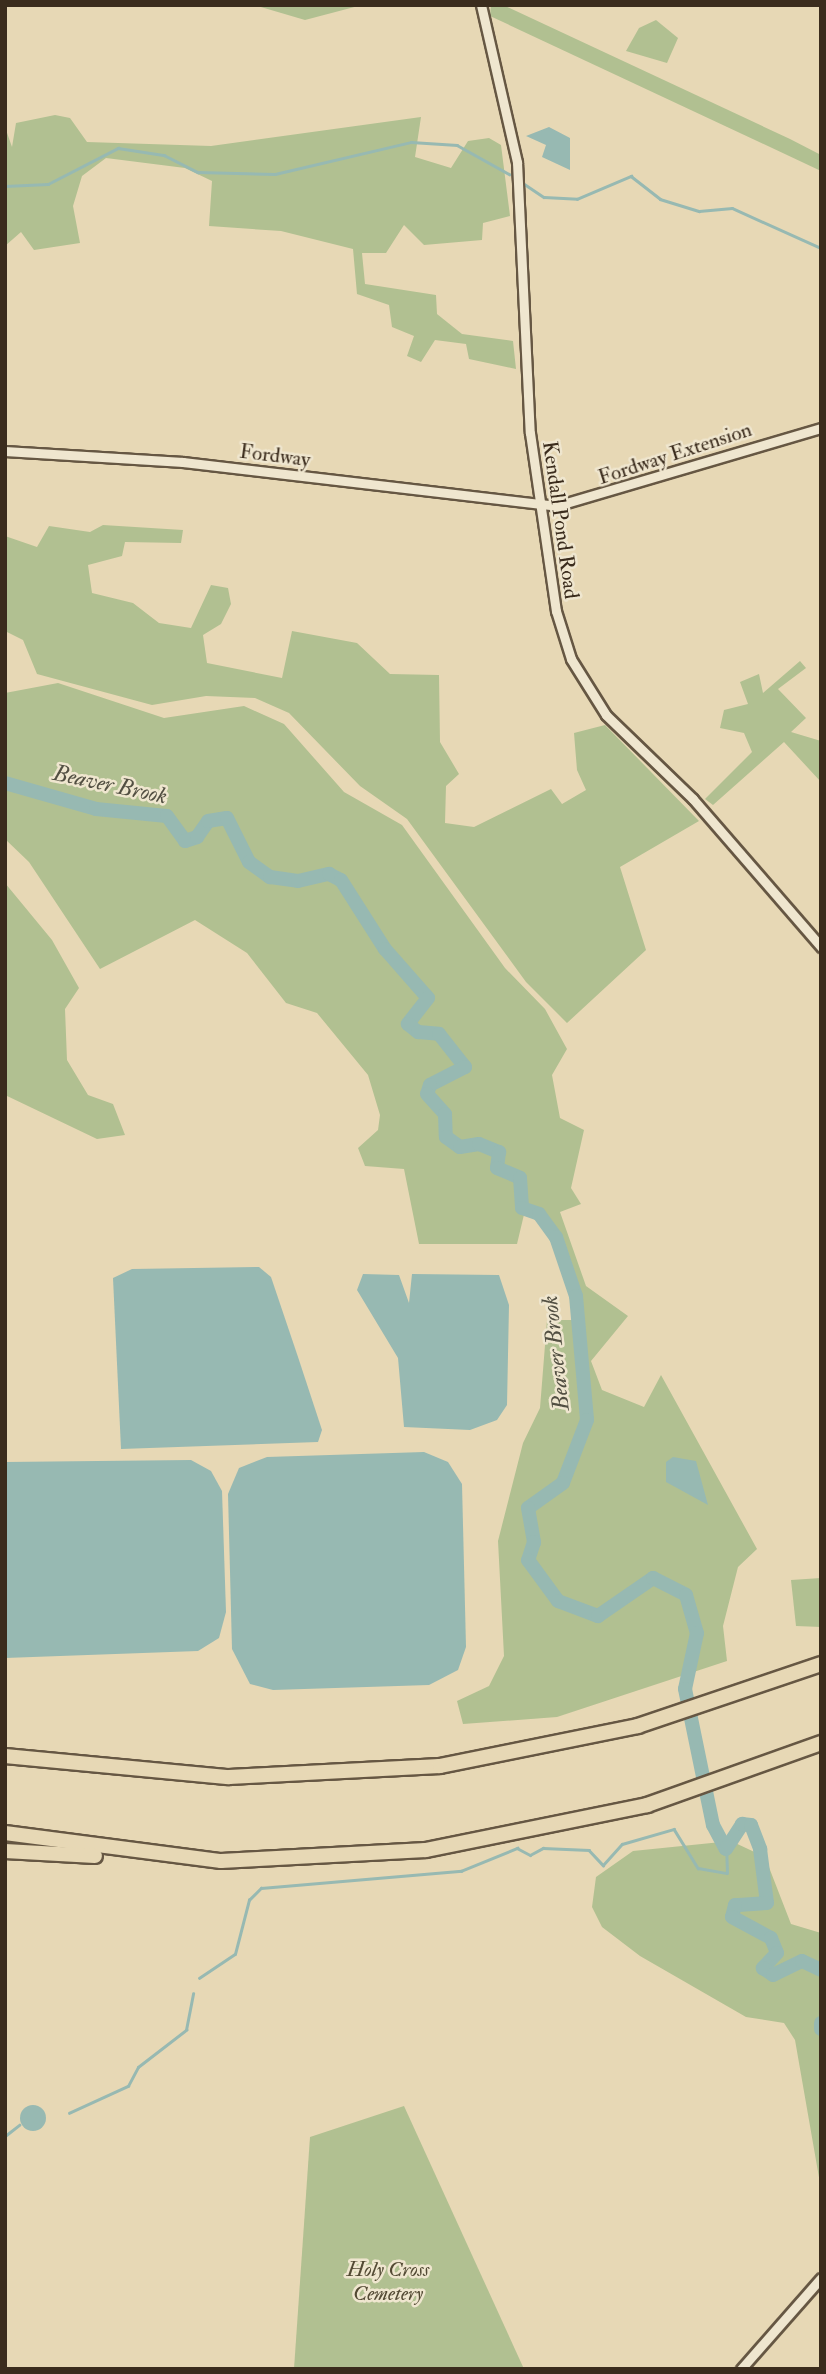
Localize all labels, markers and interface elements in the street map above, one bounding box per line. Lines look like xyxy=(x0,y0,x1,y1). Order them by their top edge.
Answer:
street label: Fordway Extension xyxy=(595,417,755,491)
street label: Fordway xyxy=(238,439,312,473)
street label: Kendall Pond Road xyxy=(536,439,584,601)
water label: Beaver Brook xyxy=(51,759,169,811)
water label: Beaver Brook xyxy=(536,1294,576,1412)
park label: Holy Cross Cemetery xyxy=(347,2257,429,2307)

